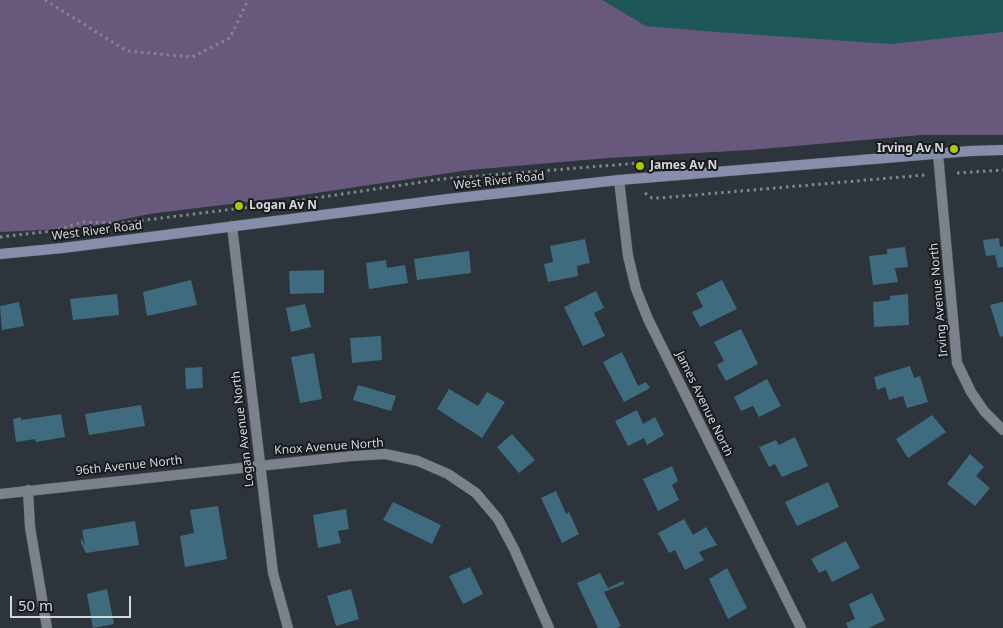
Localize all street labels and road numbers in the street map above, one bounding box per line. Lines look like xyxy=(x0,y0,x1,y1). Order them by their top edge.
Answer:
street label: West River Road xyxy=(453,169,545,193)
street label: West River Road xyxy=(51,218,143,244)
street label: Irving Avenue North xyxy=(927,242,951,358)
street label: James Avenue North xyxy=(672,349,736,459)
street label: Logan Avenue North xyxy=(229,370,257,488)
street label: Knox Avenue North xyxy=(274,436,384,458)
street label: 96th Avenue North xyxy=(75,453,183,479)

